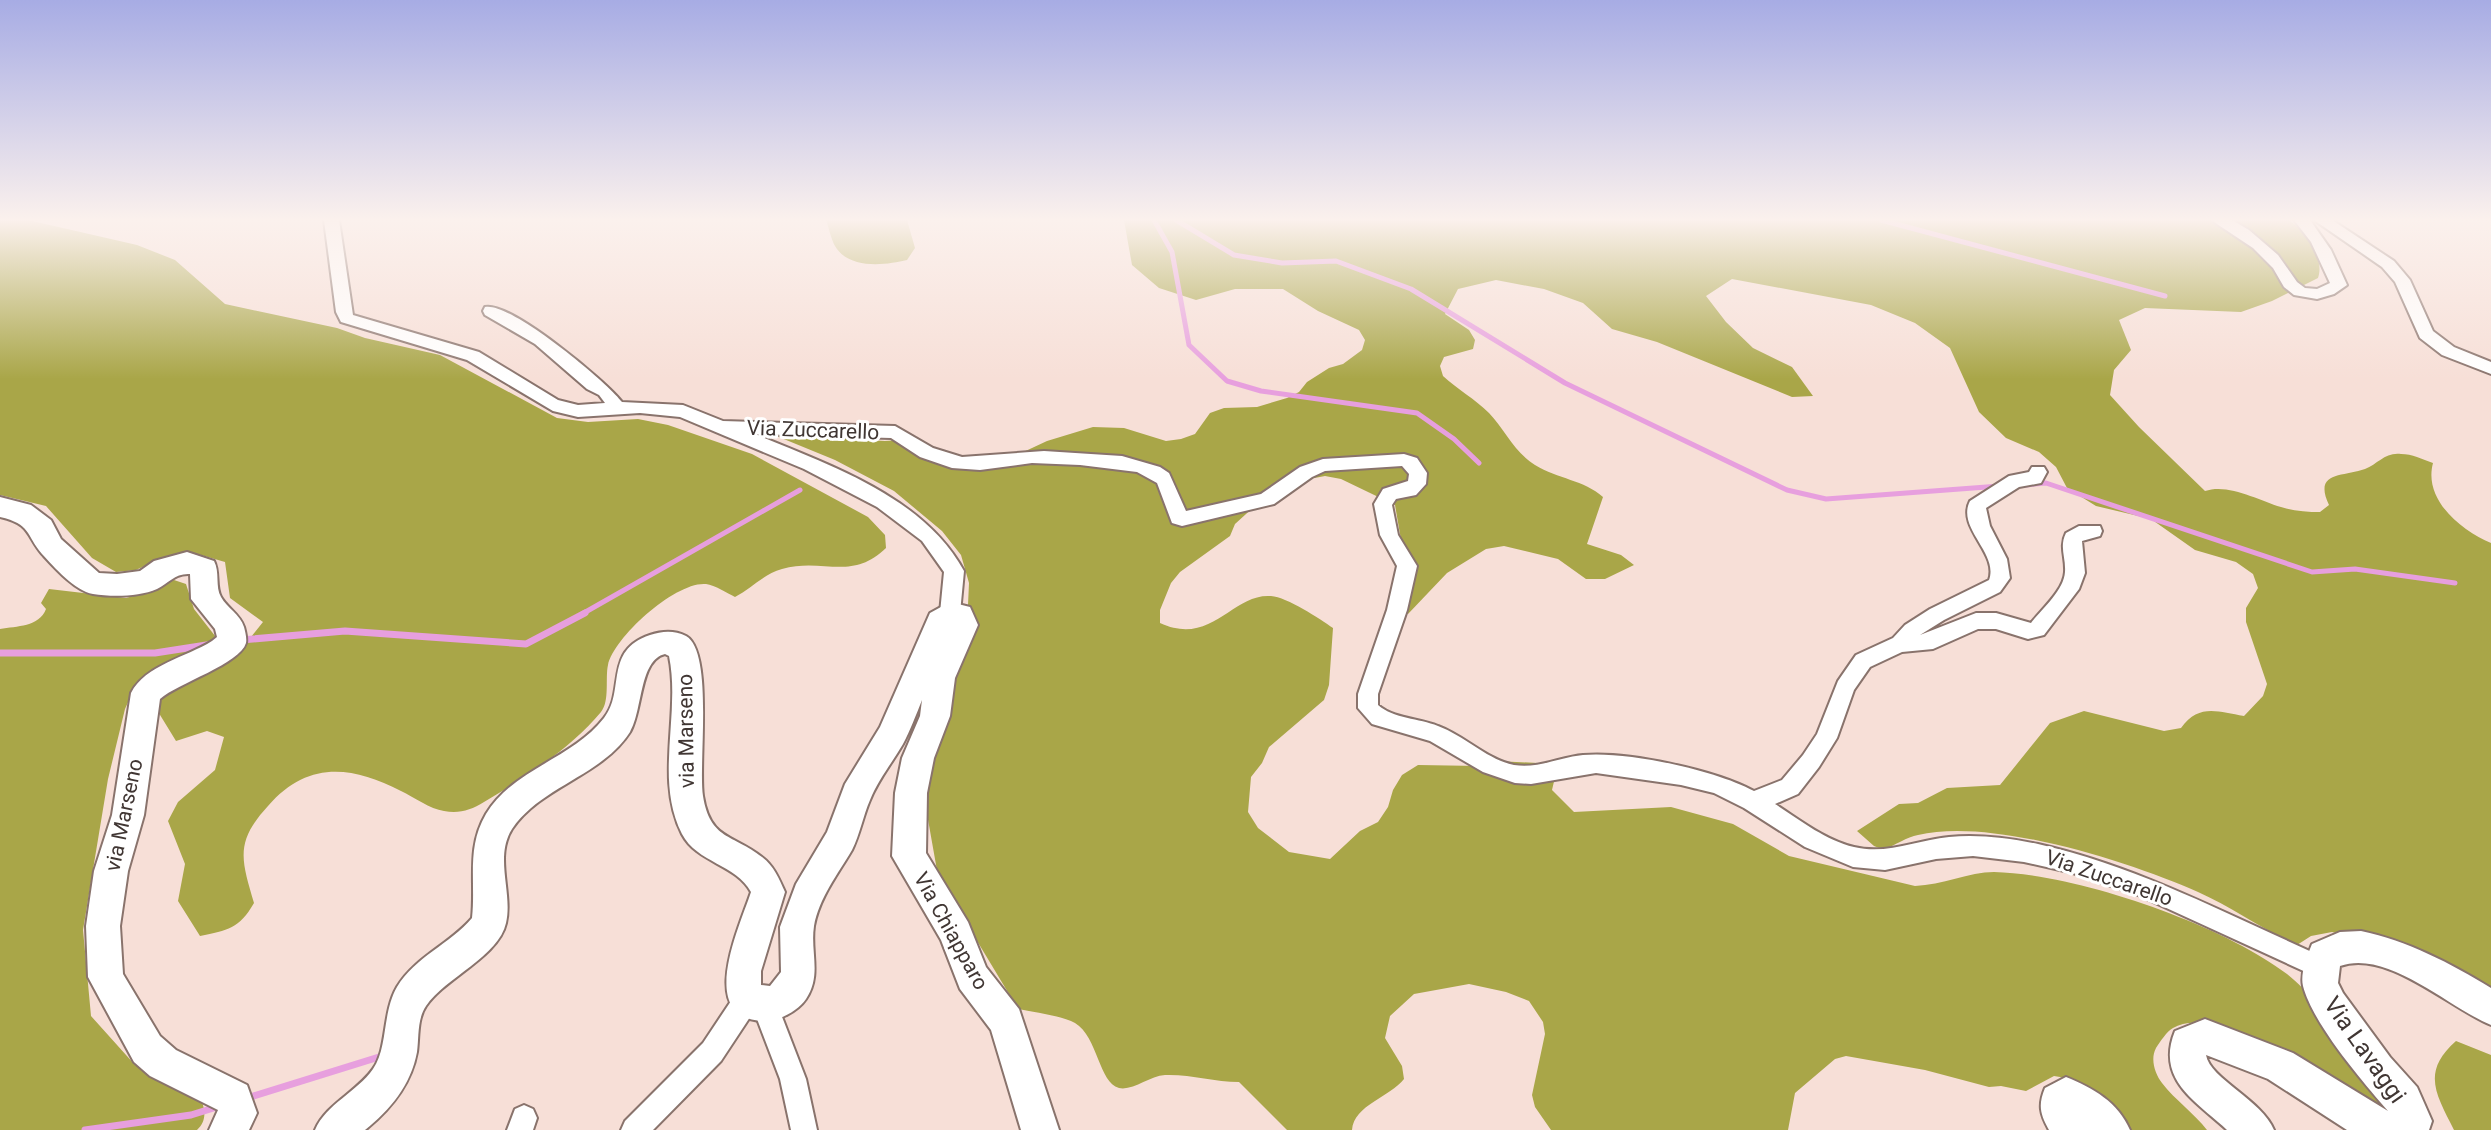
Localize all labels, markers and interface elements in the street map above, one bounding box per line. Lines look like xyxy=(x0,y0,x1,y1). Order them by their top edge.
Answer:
street label: Via Zuccarello xyxy=(746,416,880,444)
street label: via Marseno xyxy=(673,674,699,788)
street label: via Marseno xyxy=(100,757,148,873)
street label: Via Zuccarello xyxy=(2042,845,2176,911)
street label: Via Chiapparo xyxy=(909,868,993,994)
street label: Via Lavaggi xyxy=(2318,991,2412,1109)

